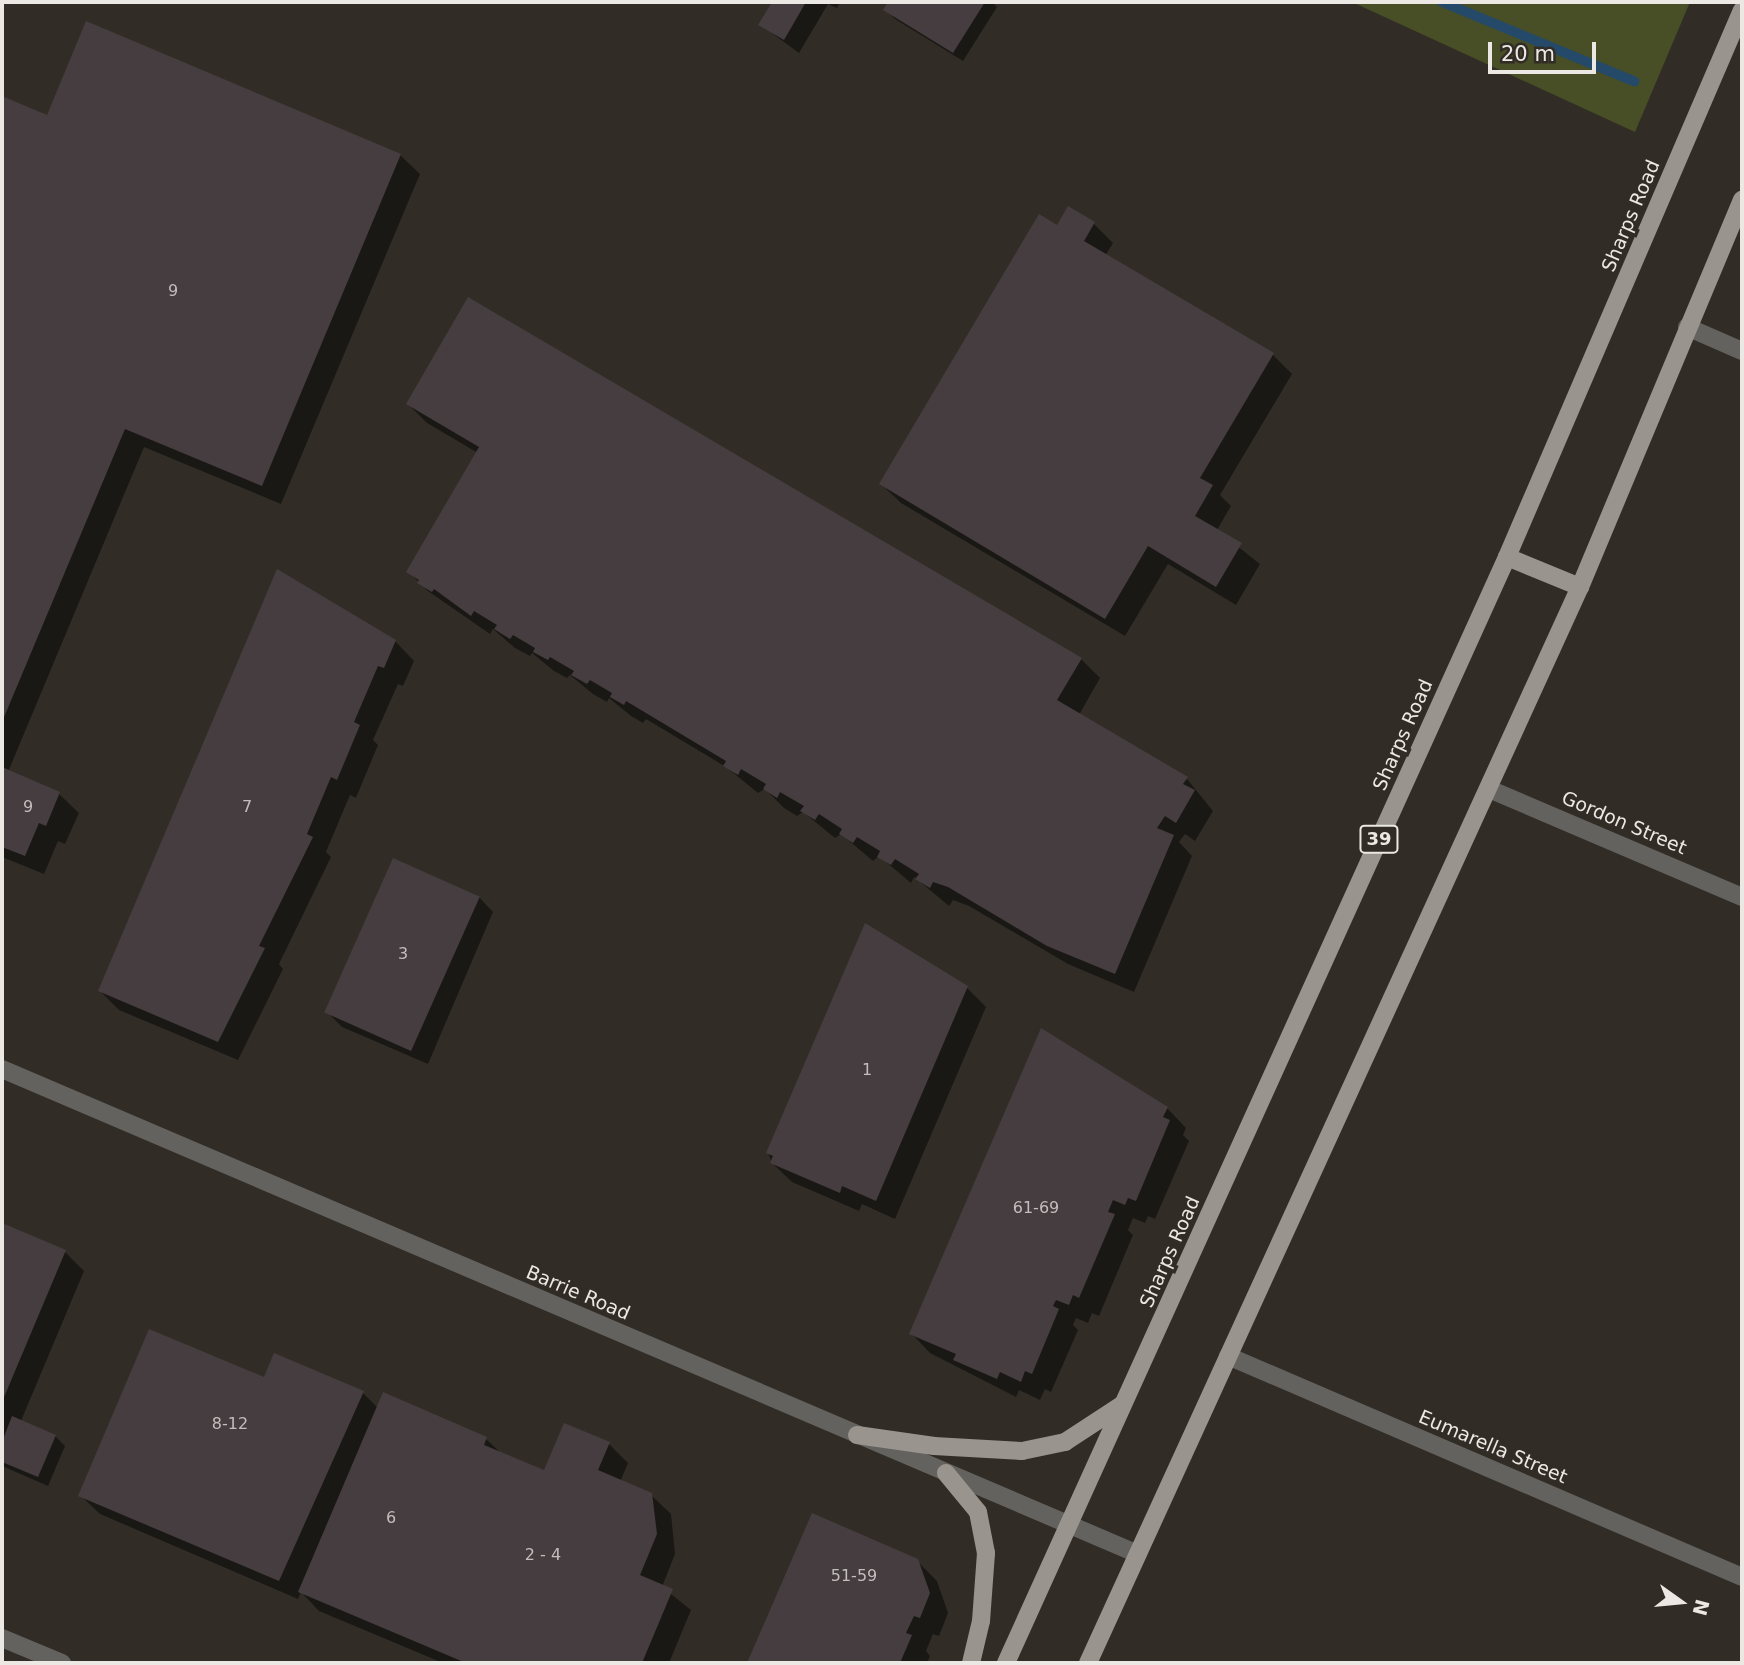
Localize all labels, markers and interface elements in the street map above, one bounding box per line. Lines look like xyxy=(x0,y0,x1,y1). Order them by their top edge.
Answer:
scale bar xyxy=(1492,28,1600,72)
text: 20 m xyxy=(1501,42,1555,66)
street label: Sharps Road xyxy=(1597,157,1665,275)
house number: 9 xyxy=(168,281,178,301)
street label: Sharps Road xyxy=(1368,676,1438,794)
street label: Gordon Street xyxy=(1558,786,1690,860)
house number: 9 xyxy=(23,797,33,817)
house number: 7 xyxy=(242,797,252,817)
road number: 39 xyxy=(1358,824,1400,854)
house number: 3 xyxy=(398,944,408,964)
house number: 1 xyxy=(862,1060,872,1080)
street label: Sharps Road xyxy=(1135,1193,1205,1311)
house number: 61-69 xyxy=(1013,1198,1059,1218)
street label: Barrie Road xyxy=(523,1261,633,1325)
street label: Eumarella Street xyxy=(1415,1405,1571,1489)
house number: 8-12 xyxy=(212,1414,248,1434)
house number: 6 xyxy=(386,1508,396,1528)
house number: 2 - 4 xyxy=(525,1545,561,1565)
house number: 51-59 xyxy=(831,1566,877,1586)
north arrow xyxy=(1646,1567,1716,1637)
text: N xyxy=(1689,1597,1714,1618)

